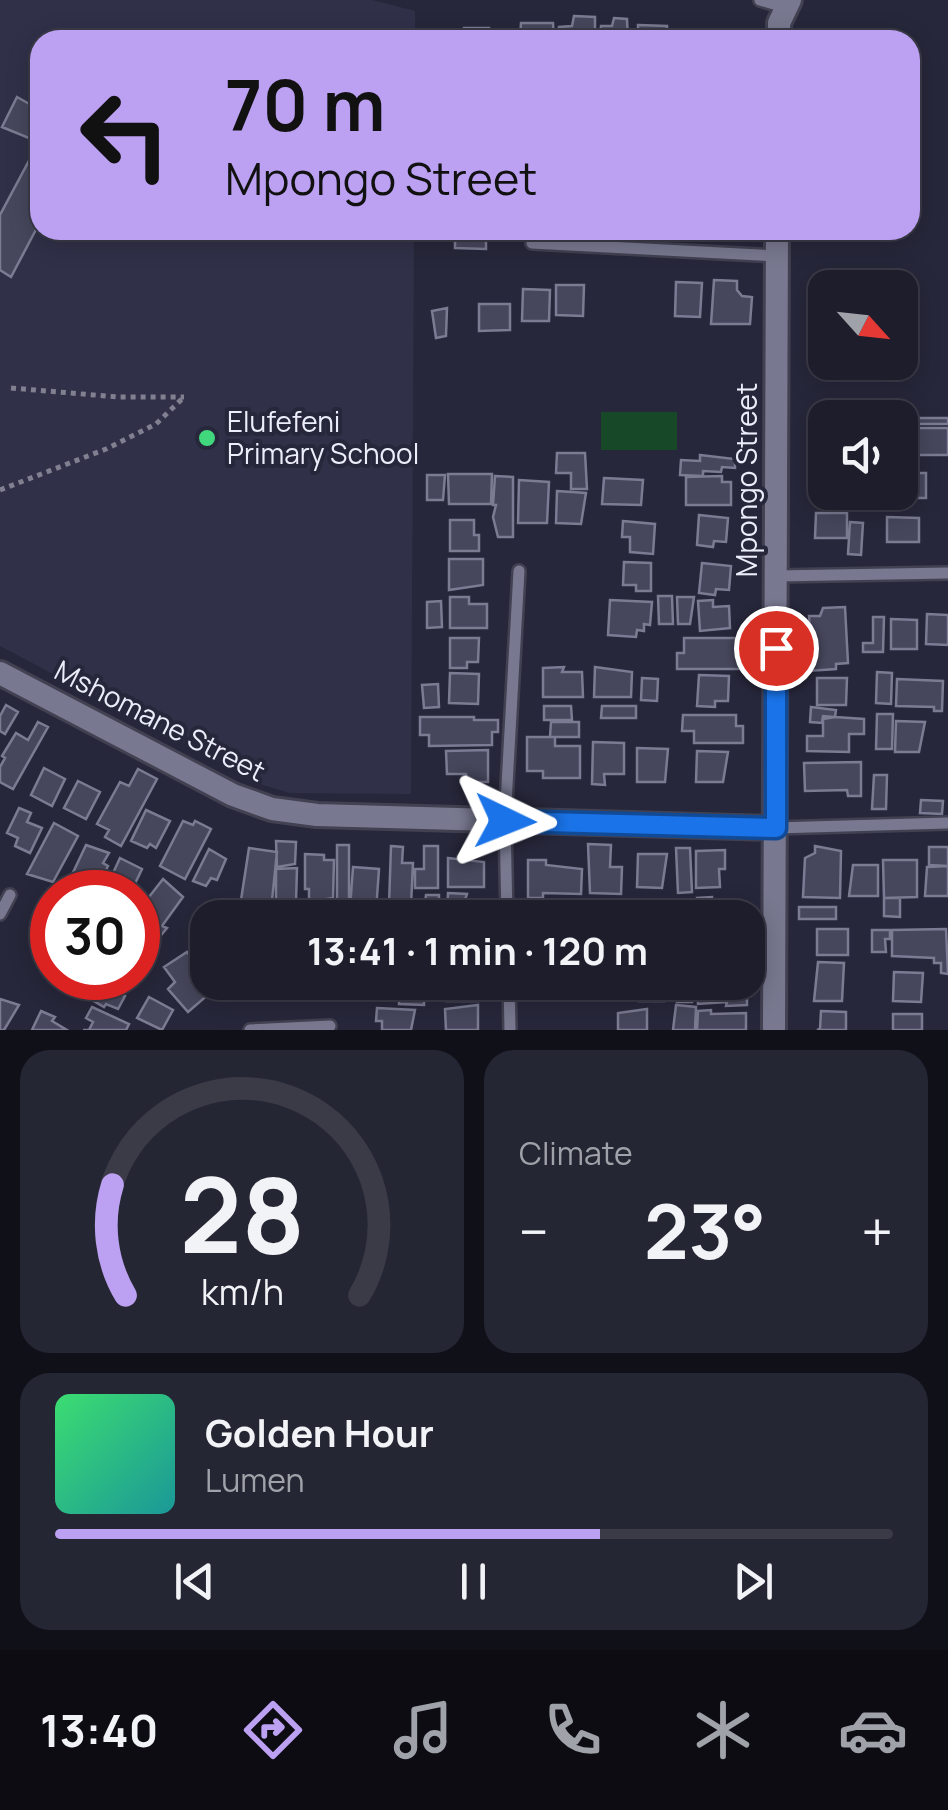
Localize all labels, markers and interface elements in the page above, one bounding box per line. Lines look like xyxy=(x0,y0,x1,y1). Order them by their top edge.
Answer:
text: 70 m xyxy=(225,56,385,152)
icon: left xyxy=(60,70,190,200)
text: Mpongo Street xyxy=(225,147,537,209)
north arrow xyxy=(808,270,918,380)
map controls xyxy=(808,270,918,510)
street label: Mpongo Street xyxy=(727,383,765,577)
button: sound xyxy=(808,400,918,510)
place label: Elufefeni Primary School xyxy=(227,402,419,472)
marker: Elufefeni Primary School xyxy=(196,427,218,449)
pin xyxy=(734,606,819,691)
icon: arrive xyxy=(749,621,804,676)
street label: Mshomane Street xyxy=(49,651,272,790)
position arrow xyxy=(453,769,557,873)
speed limit sign: 30 xyxy=(30,870,160,1000)
text: 13:41 · 1 min · 120 m xyxy=(307,924,648,976)
text: Climate xyxy=(519,1131,633,1175)
text: 28 xyxy=(179,1142,305,1284)
text: 23° xyxy=(644,1179,766,1282)
text: − xyxy=(519,1193,549,1269)
text: + xyxy=(861,1193,893,1269)
text: km/h xyxy=(200,1267,284,1316)
text: Golden Hour xyxy=(205,1406,434,1458)
text: Lumen xyxy=(205,1458,305,1502)
icon: previous xyxy=(167,1554,222,1609)
icon: pause xyxy=(446,1554,501,1609)
icon: next xyxy=(726,1554,781,1609)
icon: directions xyxy=(238,1695,308,1765)
icon: music xyxy=(388,1695,458,1765)
icon: phone xyxy=(538,1695,608,1765)
icon: climate xyxy=(688,1695,758,1765)
icon: car xyxy=(838,1695,908,1765)
text: 13:40 xyxy=(40,1699,158,1761)

